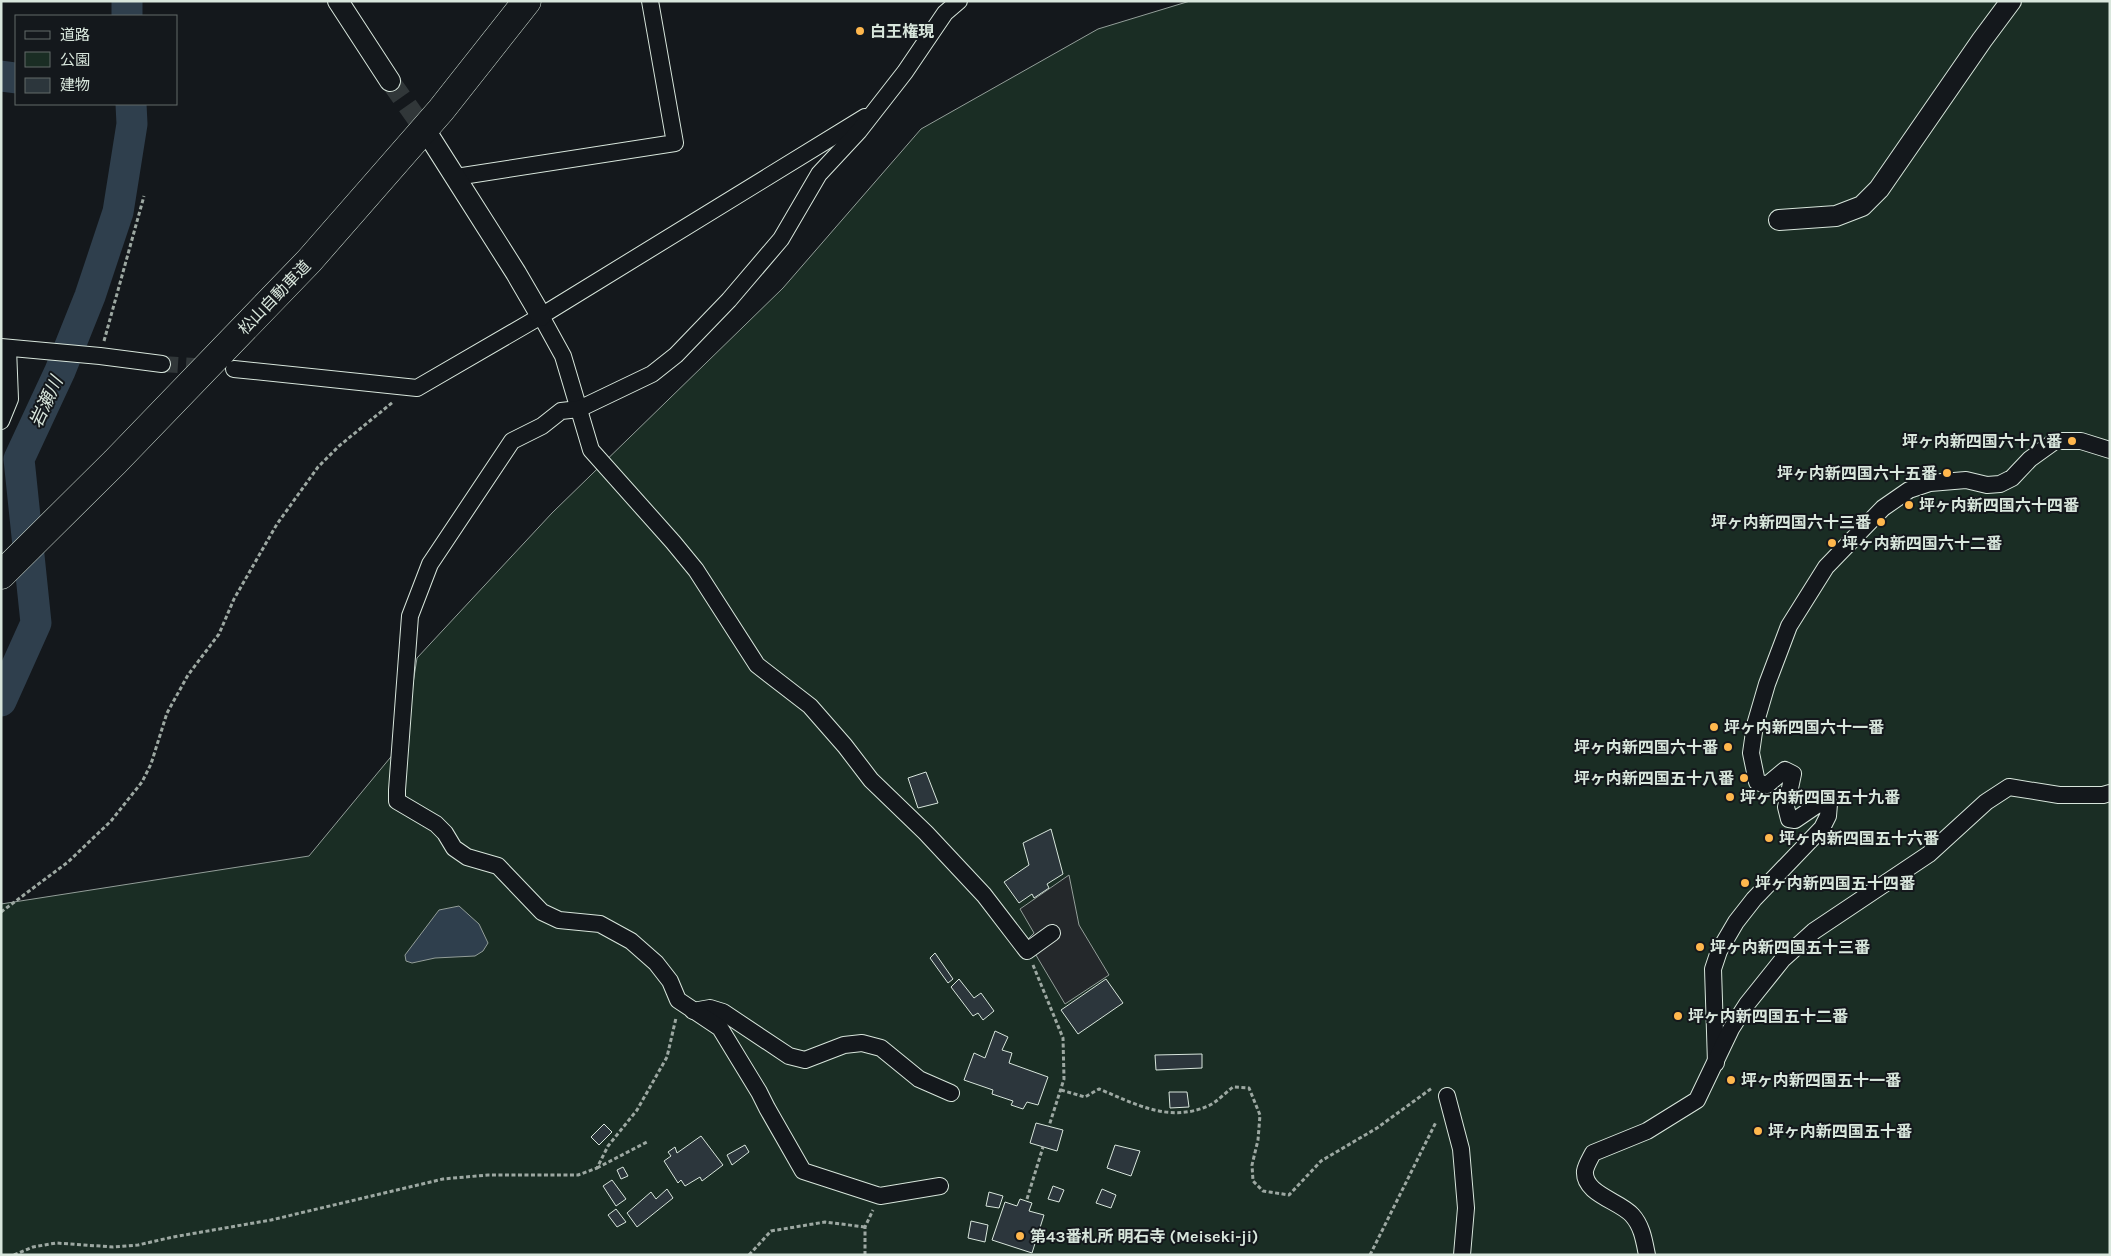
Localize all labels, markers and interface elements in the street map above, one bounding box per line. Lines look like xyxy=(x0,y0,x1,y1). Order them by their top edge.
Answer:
legend xyxy=(15,15,178,105)
place label: 白王権現 xyxy=(870,22,934,41)
marker: 白王権現 xyxy=(854,25,866,37)
text: 道路 xyxy=(60,26,90,44)
text: 公園 xyxy=(60,51,90,69)
text: 建物 xyxy=(60,76,90,94)
street label: 松山自動車道 xyxy=(234,256,315,338)
water label: 岩瀬川 xyxy=(25,371,68,431)
place label: 坪ヶ内新四国六十八番 xyxy=(1902,432,2062,451)
marker: 坪ヶ内新四国六十八番 xyxy=(2066,435,2078,447)
place label: 坪ヶ内新四国六十五番 xyxy=(1777,464,1937,483)
marker: 坪ヶ内新四国六十五番 xyxy=(1941,467,1953,479)
place label: 坪ヶ内新四国六十四番 xyxy=(1919,496,2079,515)
marker: 坪ヶ内新四国六十四番 xyxy=(1903,499,1915,511)
place label: 坪ヶ内新四国六十三番 xyxy=(1711,513,1871,532)
marker: 坪ヶ内新四国六十三番 xyxy=(1875,516,1887,528)
place label: 坪ヶ内新四国六十二番 xyxy=(1842,534,2002,553)
marker: 坪ヶ内新四国六十二番 xyxy=(1826,537,1838,549)
place label: 坪ヶ内新四国六十一番 xyxy=(1724,718,1884,737)
marker: 坪ヶ内新四国六十一番 xyxy=(1708,721,1720,733)
place label: 坪ヶ内新四国六十番 xyxy=(1574,738,1718,757)
marker: 坪ヶ内新四国六十番 xyxy=(1722,741,1734,753)
place label: 坪ヶ内新四国五十八番 xyxy=(1574,769,1734,788)
marker: 坪ヶ内新四国五十八番 xyxy=(1738,772,1750,784)
place label: 坪ヶ内新四国五十九番 xyxy=(1740,788,1900,807)
marker: 坪ヶ内新四国五十九番 xyxy=(1724,791,1736,803)
place label: 坪ヶ内新四国五十六番 xyxy=(1779,829,1939,848)
marker: 坪ヶ内新四国五十六番 xyxy=(1763,832,1775,844)
place label: 坪ヶ内新四国五十四番 xyxy=(1755,874,1915,893)
marker: 坪ヶ内新四国五十四番 xyxy=(1739,877,1751,889)
place label: 坪ヶ内新四国五十三番 xyxy=(1710,938,1870,957)
marker: 坪ヶ内新四国五十三番 xyxy=(1694,941,1706,953)
place label: 坪ヶ内新四国五十二番 xyxy=(1688,1007,1848,1026)
marker: 坪ヶ内新四国五十二番 xyxy=(1672,1010,1684,1022)
place label: 坪ヶ内新四国五十一番 xyxy=(1741,1071,1901,1090)
marker: 坪ヶ内新四国五十一番 xyxy=(1725,1074,1737,1086)
place label: 坪ヶ内新四国五十番 xyxy=(1768,1122,1912,1141)
marker: 坪ヶ内新四国五十番 xyxy=(1752,1125,1764,1137)
place label: 第43番札所 明石寺 (Meiseki-ji) xyxy=(1030,1227,1258,1246)
marker: 第43番札所 明石寺 (Meiseki-ji) xyxy=(1014,1230,1026,1242)

